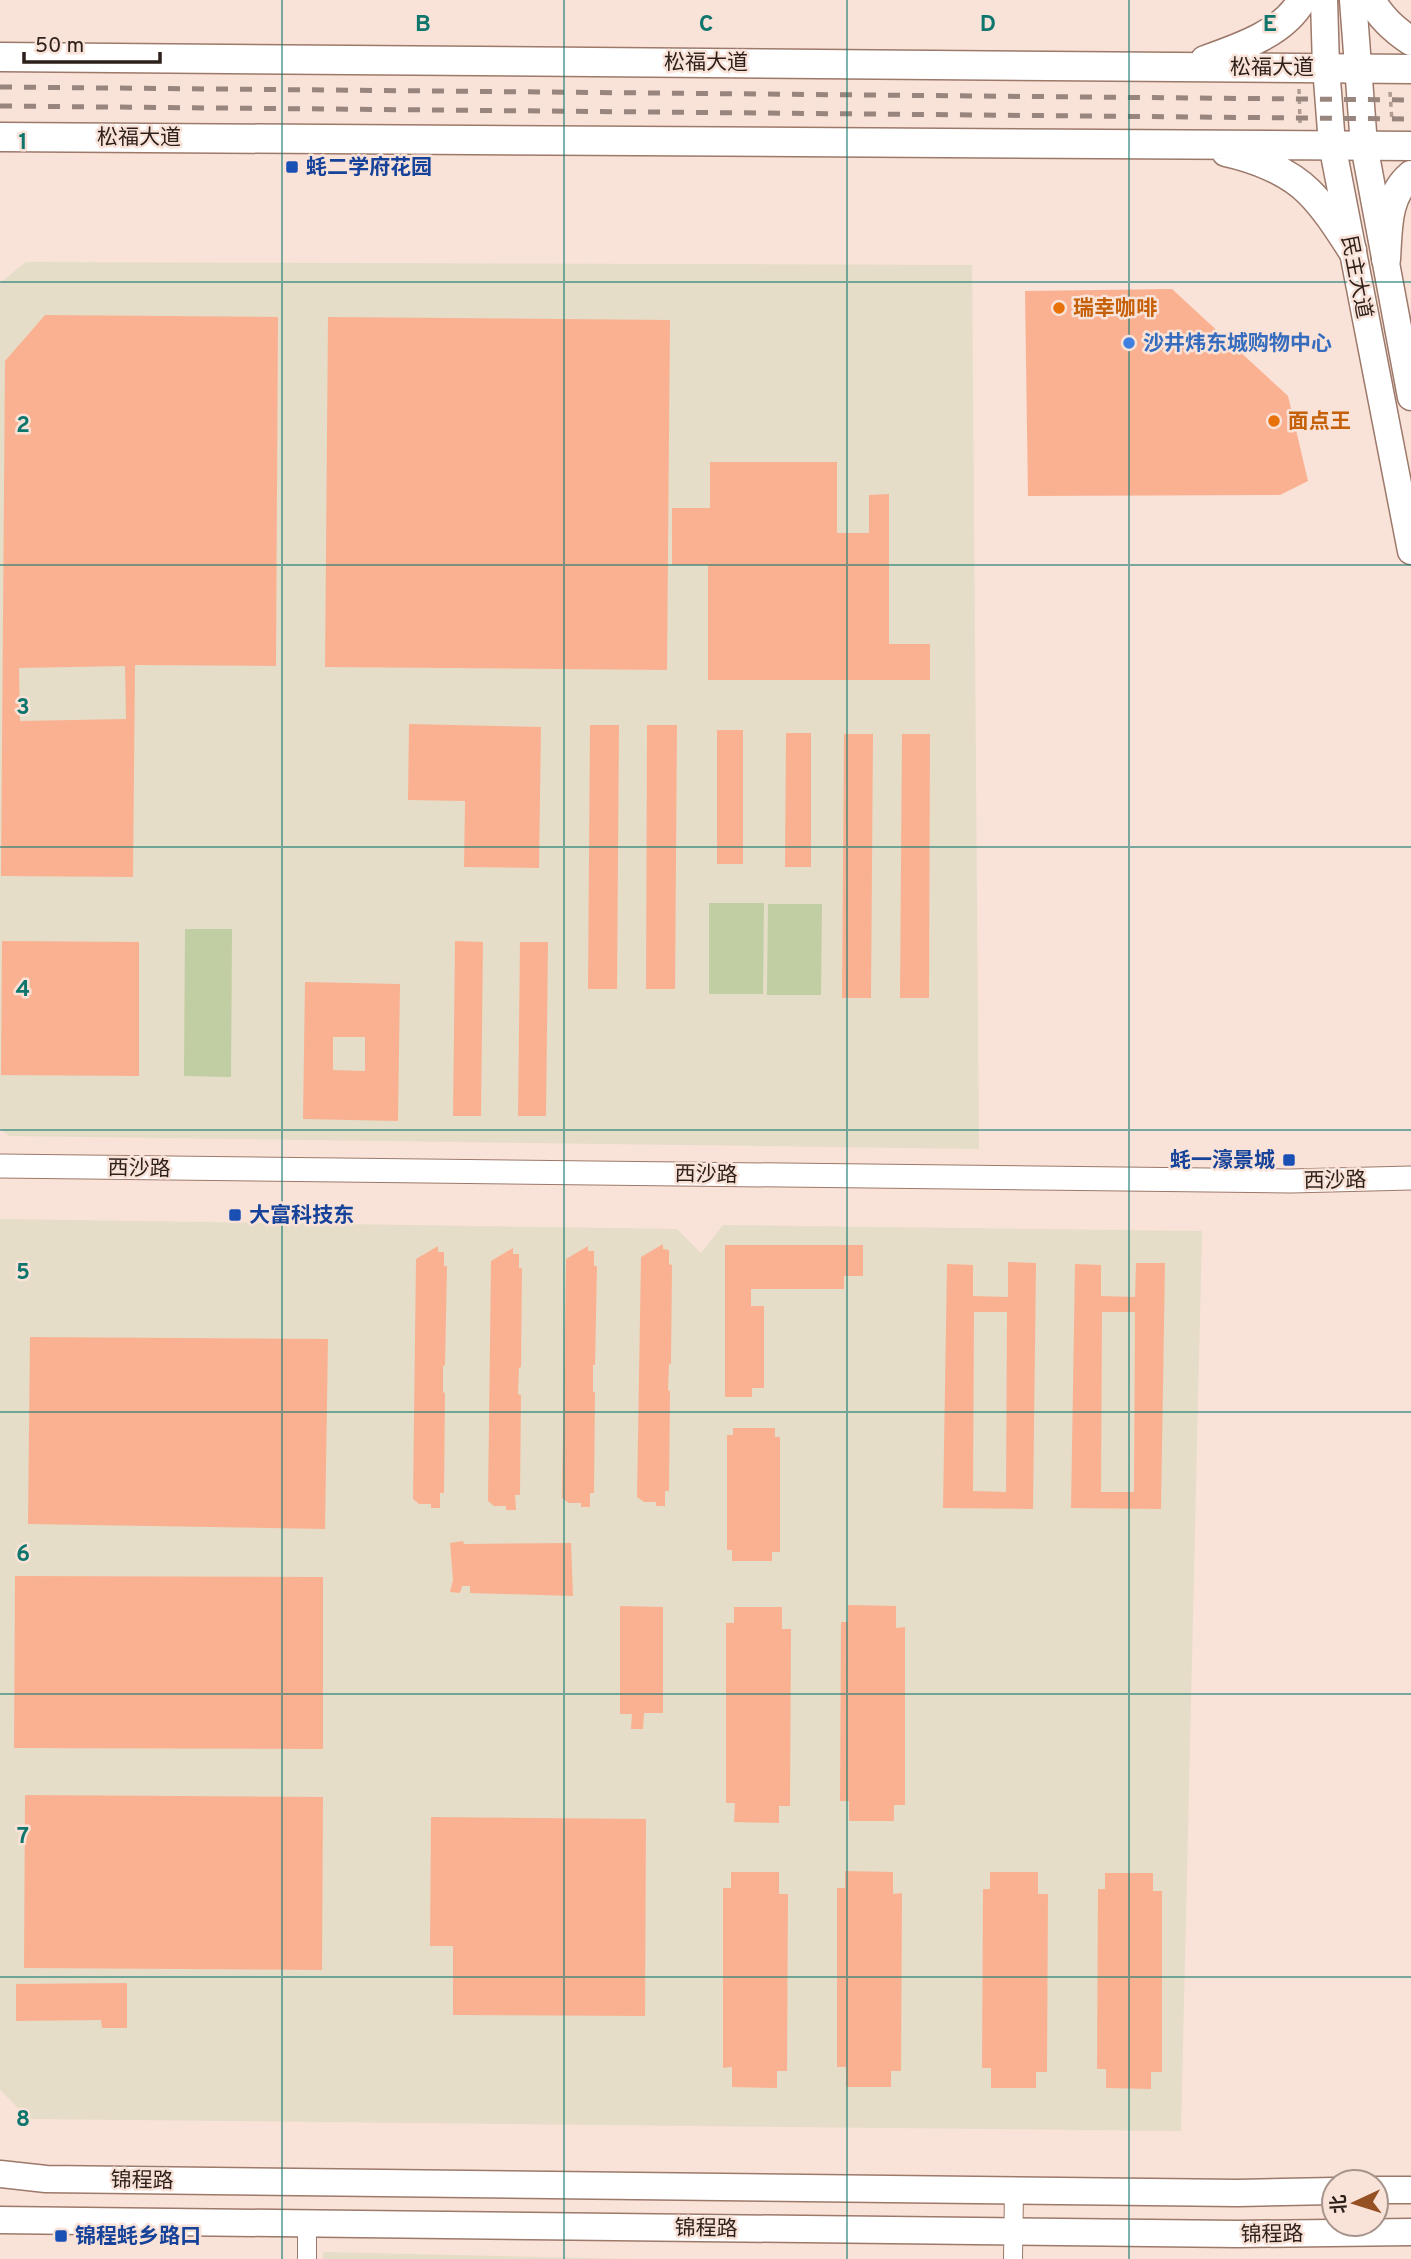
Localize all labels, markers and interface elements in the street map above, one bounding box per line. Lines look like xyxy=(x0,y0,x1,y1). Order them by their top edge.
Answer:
text: B xyxy=(415,11,431,40)
text: C xyxy=(699,11,713,40)
text: D xyxy=(980,11,996,40)
text: E xyxy=(1263,11,1277,40)
scale bar xyxy=(24,21,161,65)
text: 50 m xyxy=(35,33,84,60)
street label: 松福大道 xyxy=(664,50,748,77)
street label: 松福大道 xyxy=(1230,55,1314,82)
street label: 松福大道 xyxy=(97,125,181,152)
text: 1 xyxy=(18,129,28,158)
place label: 蚝二学府花园 xyxy=(306,155,432,182)
marker: 蚝二学府花园 xyxy=(284,159,300,175)
street label: 民主大道 xyxy=(1334,233,1377,321)
place label: 瑞幸咖啡 xyxy=(1073,296,1157,323)
marker: 瑞幸咖啡 xyxy=(1051,300,1067,316)
place label: 沙井炜东城购物中心 xyxy=(1143,331,1332,358)
marker: 沙井炜东城购物中心 xyxy=(1121,335,1137,351)
place label: 面点王 xyxy=(1288,409,1351,436)
text: 2 xyxy=(16,412,30,441)
marker: 面点王 xyxy=(1266,413,1282,429)
text: 3 xyxy=(16,694,30,723)
text: 4 xyxy=(16,976,30,1005)
place label: 蚝一濠景城 xyxy=(1170,1148,1275,1175)
marker: 蚝一濠景城 xyxy=(1281,1152,1297,1168)
street label: 西沙路 xyxy=(107,1155,171,1184)
street label: 西沙路 xyxy=(674,1161,738,1190)
street label: 西沙路 xyxy=(1303,1167,1367,1196)
place label: 大富科技东 xyxy=(249,1203,354,1230)
marker: 大富科技东 xyxy=(227,1207,243,1223)
text: 5 xyxy=(16,1259,30,1288)
text: 6 xyxy=(16,1541,30,1570)
text: 7 xyxy=(17,1823,29,1852)
text: 8 xyxy=(16,2106,30,2135)
street label: 锦程路 xyxy=(110,2167,174,2196)
north arrow xyxy=(1320,2168,1390,2238)
text: 北 xyxy=(1327,2194,1353,2214)
street label: 锦程路 xyxy=(674,2215,738,2244)
street label: 锦程路 xyxy=(1240,2221,1304,2250)
place label: 锦程蚝乡路口 xyxy=(75,2224,201,2251)
marker: 锦程蚝乡路口 xyxy=(53,2228,69,2244)

